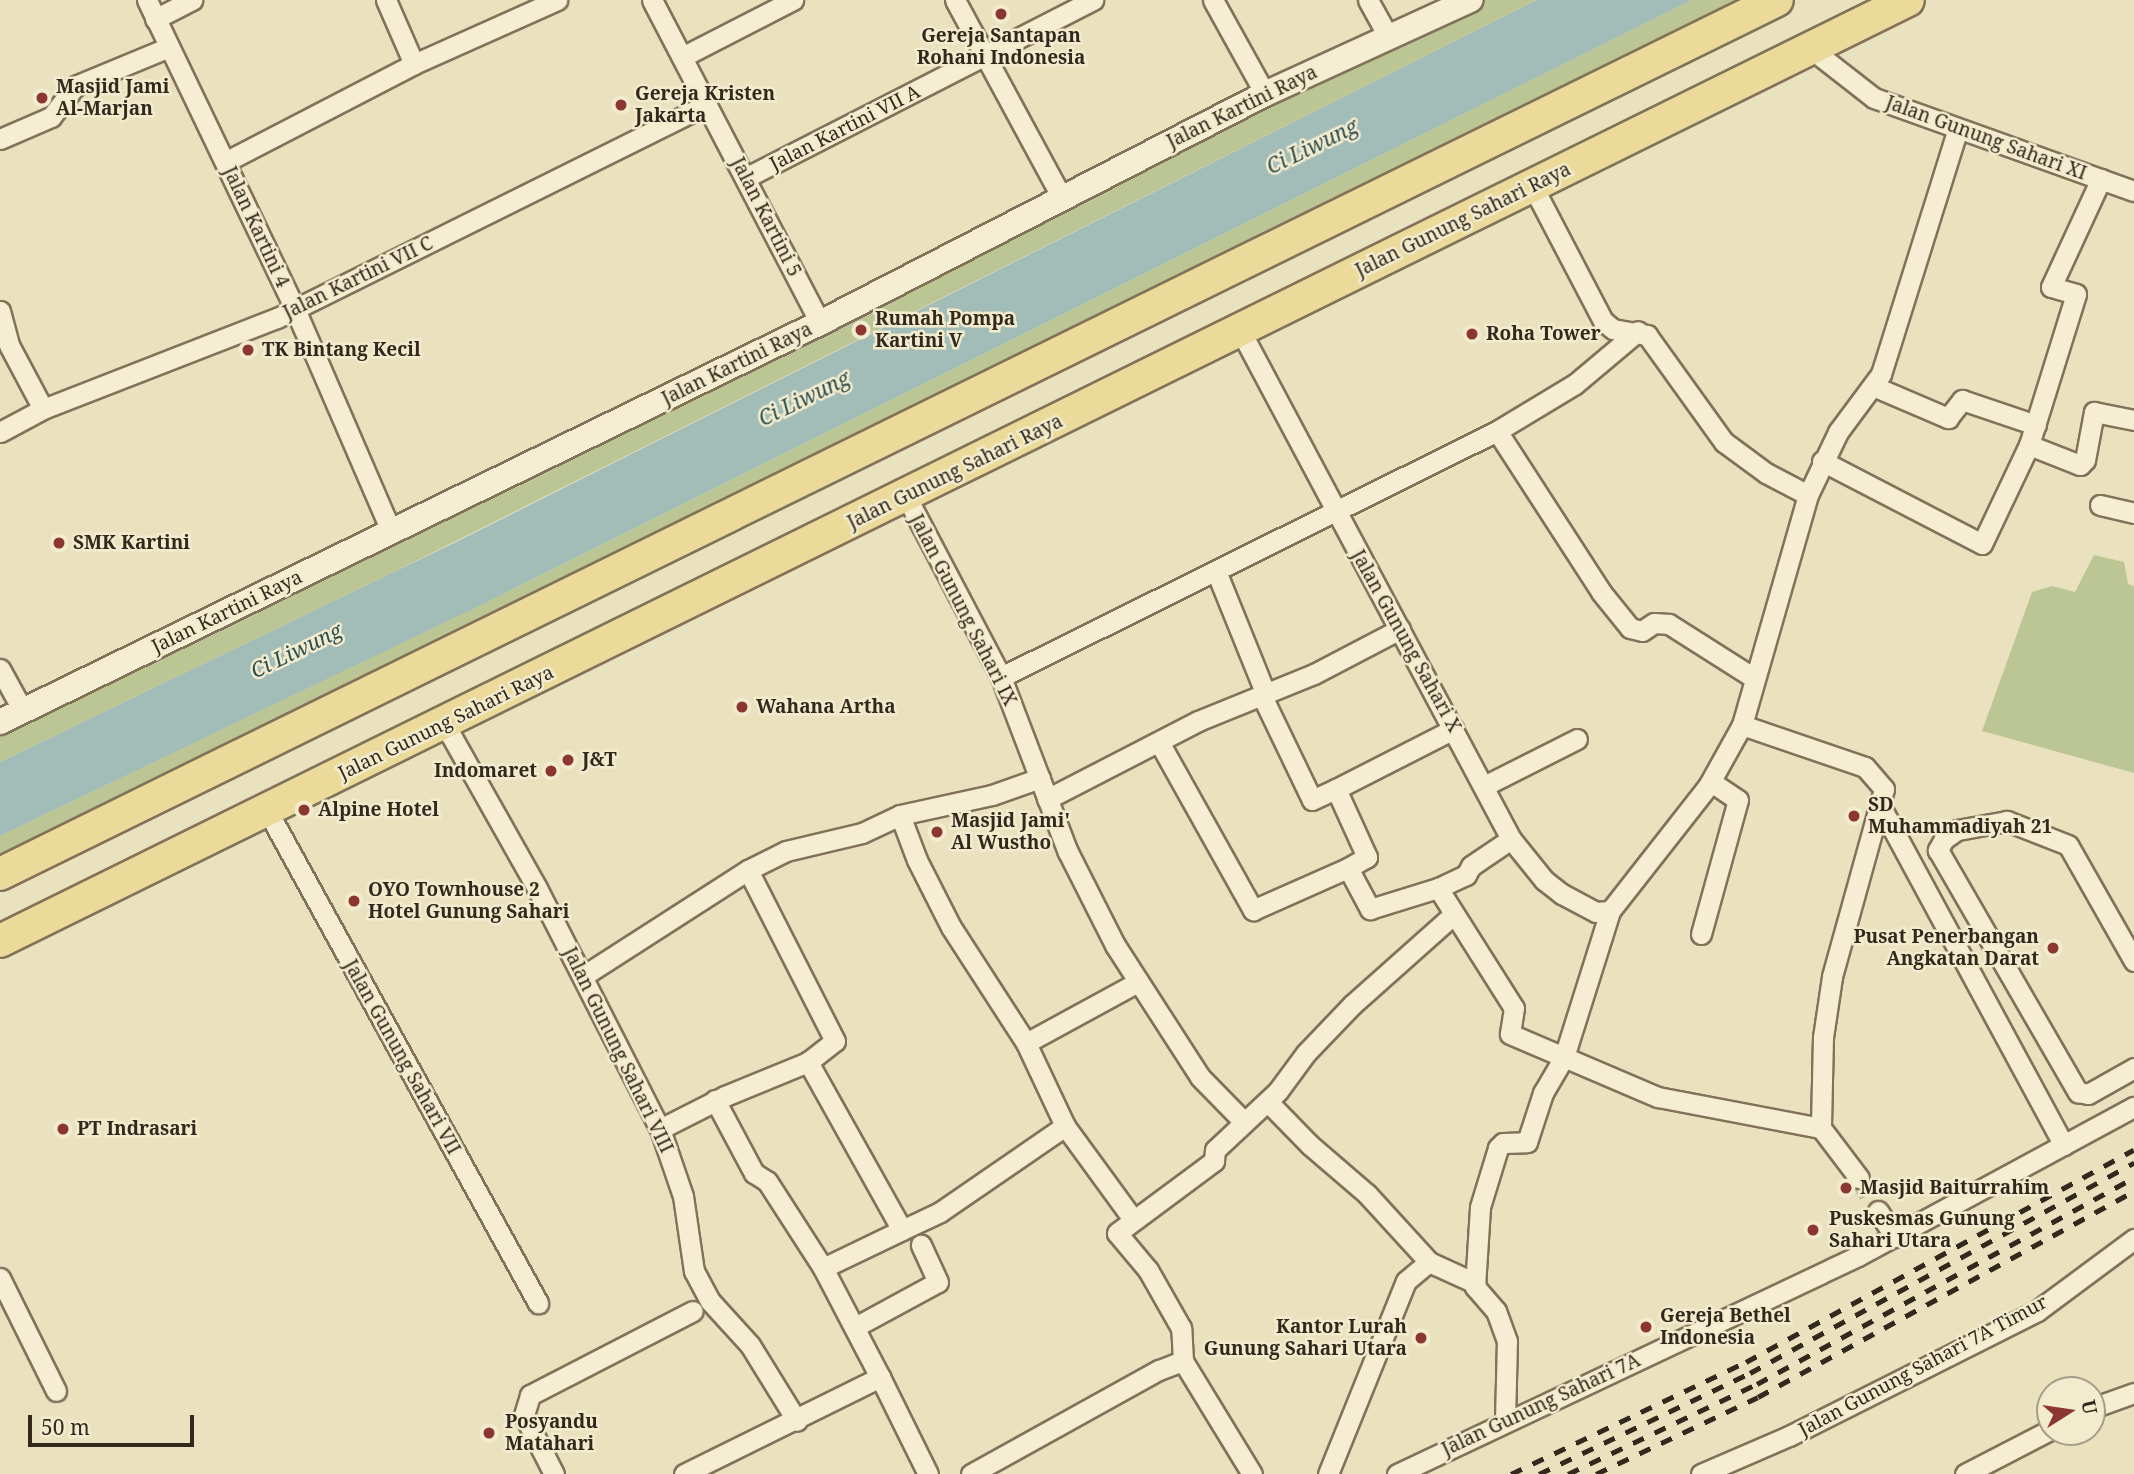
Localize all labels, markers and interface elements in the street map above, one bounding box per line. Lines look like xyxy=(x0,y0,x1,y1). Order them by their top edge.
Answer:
marker: Gereja Santapan Rohani Indonesia xyxy=(993,6,1009,22)
place label: Gereja Santapan Rohani Indonesia xyxy=(917,25,1085,69)
street label: Jalan Kartini Raya xyxy=(1163,61,1321,153)
place label: Masjid Jami Al-Marjan xyxy=(56,76,169,120)
street label: Jalan Kartini VII A xyxy=(766,80,924,176)
place label: Gereja Kristen Jakarta xyxy=(635,83,775,127)
marker: Masjid Jami Al-Marjan xyxy=(34,90,50,106)
street label: Jalan Gunung Sahari XI xyxy=(1883,91,2089,185)
marker: Gereja Kristen Jakarta xyxy=(613,97,629,113)
water label: Ci Liwung xyxy=(1262,113,1362,179)
street label: Jalan Kartini 5 xyxy=(726,154,806,280)
street label: Jalan Gunung Sahari Raya xyxy=(1352,158,1574,282)
street label: Jalan Kartini 4 xyxy=(218,163,294,291)
street label: Jalan Kartini VII C xyxy=(279,232,437,324)
place label: Rumah Pompa Kartini V xyxy=(875,308,1015,352)
street label: Jalan Kartini Raya xyxy=(658,318,816,410)
marker: Rumah Pompa Kartini V xyxy=(853,322,869,338)
place label: Roha Tower xyxy=(1486,323,1601,345)
marker: Roha Tower xyxy=(1464,326,1480,342)
place label: TK Bintang Kecil xyxy=(262,339,421,361)
marker: TK Bintang Kecil xyxy=(240,342,256,358)
water label: Ci Liwung xyxy=(754,365,854,431)
street label: Jalan Gunung Sahari Raya xyxy=(844,410,1066,534)
street label: Jalan Gunung Sahari IX xyxy=(905,510,1021,710)
place label: SMK Kartini xyxy=(73,532,190,554)
marker: SMK Kartini xyxy=(51,535,67,551)
street label: Jalan Gunung Sahari X xyxy=(1346,546,1466,736)
street label: Jalan Kartini Raya xyxy=(148,566,306,658)
water label: Ci Liwung xyxy=(246,617,346,683)
street label: Jalan Gunung Sahari Raya xyxy=(335,661,557,785)
place label: Wahana Artha xyxy=(756,696,896,718)
marker: Wahana Artha xyxy=(734,699,750,715)
place label: J&T xyxy=(582,749,617,771)
marker: J&T xyxy=(560,752,576,768)
place label: Indomaret xyxy=(434,760,537,782)
marker: Indomaret xyxy=(543,763,559,779)
place label: SD Muhammadiyah 21 xyxy=(1868,794,2052,838)
place label: Alpine Hotel xyxy=(318,799,439,821)
marker: Alpine Hotel xyxy=(296,802,312,818)
marker: SD Muhammadiyah 21 xyxy=(1846,808,1862,824)
place label: Masjid Jami' Al Wustho xyxy=(951,810,1070,854)
marker: Masjid Jami' Al Wustho xyxy=(929,824,945,840)
place label: OYO Townhouse 2 Hotel Gunung Sahari xyxy=(368,879,569,923)
marker: OYO Townhouse 2 Hotel Gunung Sahari xyxy=(346,893,362,909)
place label: Pusat Penerbangan Angkatan Darat xyxy=(1853,926,2039,970)
marker: Pusat Penerbangan Angkatan Darat xyxy=(2045,940,2061,956)
street label: Jalan Gunung Sahari VIII xyxy=(558,943,678,1157)
street label: Jalan Gunung Sahari VII xyxy=(339,956,465,1158)
place label: PT Indrasari xyxy=(77,1118,197,1140)
marker: PT Indrasari xyxy=(55,1121,71,1137)
place label: Masjid Baiturrahim xyxy=(1860,1177,2049,1199)
marker: Masjid Baiturrahim xyxy=(1838,1180,1854,1196)
place label: Puskesmas Gunung Sahari Utara xyxy=(1829,1208,2015,1252)
marker: Puskesmas Gunung Sahari Utara xyxy=(1803,1220,1823,1240)
street label: Jalan Gunung Sahari 7A Timur xyxy=(1795,1291,2051,1441)
place label: Gereja Bethel Indonesia xyxy=(1660,1305,1791,1349)
place label: Kantor Lurah Gunung Sahari Utara xyxy=(1204,1316,1407,1360)
marker: Gereja Bethel Indonesia xyxy=(1638,1319,1654,1335)
marker: Kantor Lurah Gunung Sahari Utara xyxy=(1413,1330,1429,1346)
street label: Jalan Gunung Sahari 7A xyxy=(1438,1349,1644,1461)
north arrow xyxy=(2036,1376,2106,1446)
text: U xyxy=(2075,1397,2104,1417)
scale bar xyxy=(32,1400,198,1444)
place label: Posyandu Matahari xyxy=(505,1411,598,1455)
text: 50 m xyxy=(41,1413,90,1441)
marker: Posyandu Matahari xyxy=(479,1423,499,1443)

